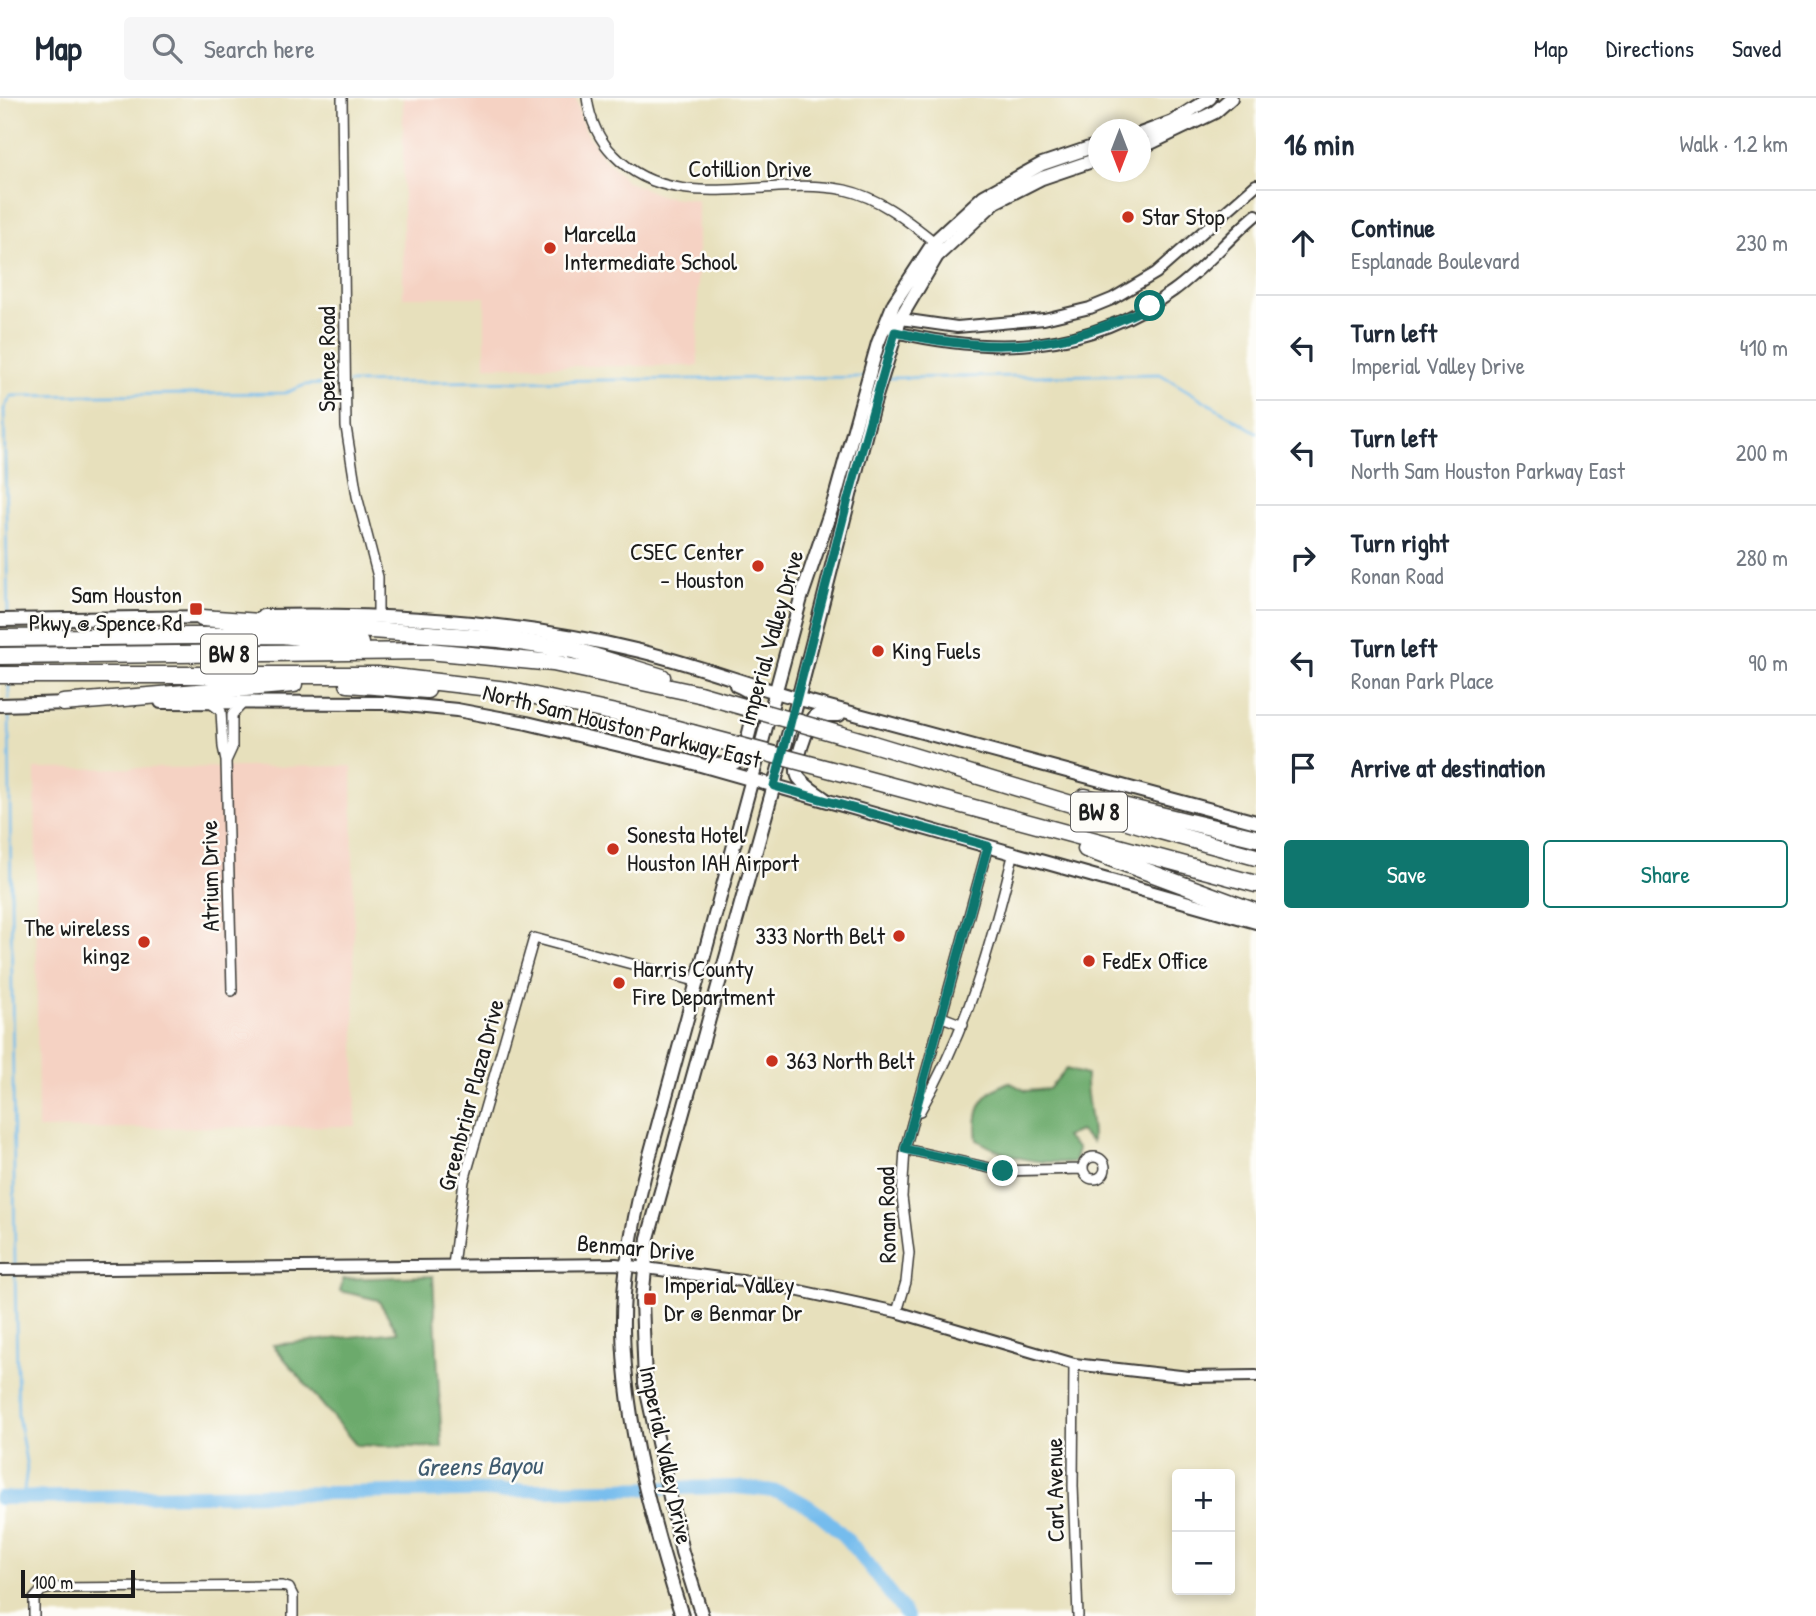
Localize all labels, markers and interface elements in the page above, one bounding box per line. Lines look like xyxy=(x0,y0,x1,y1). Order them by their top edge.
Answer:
search box xyxy=(124,17,614,80)
text: Map xyxy=(35,26,82,70)
icon: search xyxy=(148,29,186,67)
text: Search here xyxy=(204,31,315,66)
text: Map xyxy=(1534,32,1568,64)
text: Directions xyxy=(1606,32,1694,64)
text: Saved xyxy=(1732,32,1781,64)
north arrow xyxy=(1088,119,1151,182)
text: 16 min xyxy=(1284,124,1354,164)
text: Walk · 1.2 km xyxy=(1679,128,1788,159)
street label: Cotillion Drive xyxy=(688,152,812,184)
place label: Star Stop xyxy=(1142,200,1225,232)
marker: Star Stop xyxy=(1120,209,1136,225)
text: Continue xyxy=(1351,210,1435,245)
place label: Marcella Intermediate School xyxy=(564,217,738,277)
icon: ahead xyxy=(1284,224,1322,262)
text: 230 m xyxy=(1736,227,1788,258)
marker: Marcella Intermediate School xyxy=(542,240,558,256)
text: Esplanade Boulevard xyxy=(1351,245,1519,276)
route start xyxy=(1134,290,1165,321)
street label: Spence Road xyxy=(310,306,342,412)
text: Turn left xyxy=(1351,315,1437,350)
icon: left xyxy=(1284,329,1322,367)
text: 410 m xyxy=(1740,332,1788,363)
text: Imperial Valley Drive xyxy=(1351,350,1525,381)
text: Turn left xyxy=(1351,420,1437,455)
icon: left xyxy=(1284,434,1322,472)
text: 200 m xyxy=(1736,437,1788,468)
text: North Sam Houston Parkway East xyxy=(1351,455,1625,486)
text: Turn right xyxy=(1351,525,1449,560)
place label: CSEC Center - Houston xyxy=(630,535,744,595)
icon: right xyxy=(1284,539,1322,577)
text: 280 m xyxy=(1736,542,1788,573)
street label: Imperial Valley Drive xyxy=(730,546,811,729)
marker: CSEC Center - Houston xyxy=(750,558,766,574)
text: Ronan Road xyxy=(1351,560,1444,591)
place label: Sam Houston Pkwy @ Spence Rd xyxy=(29,578,182,638)
marker: Sam Houston Pkwy @ Spence Rd xyxy=(188,601,204,617)
text: Turn left xyxy=(1351,630,1437,665)
road number: BW 8 xyxy=(201,634,257,674)
place label: King Fuels xyxy=(892,634,981,666)
marker: King Fuels xyxy=(870,643,886,659)
icon: left xyxy=(1284,644,1322,682)
text: 90 m xyxy=(1748,647,1788,678)
text: Ronan Park Place xyxy=(1351,665,1494,696)
street label: North Sam Houston Parkway East xyxy=(480,675,765,775)
icon: arrive xyxy=(1284,749,1322,787)
text: Arrive at destination xyxy=(1351,750,1546,785)
road number: BW 8 xyxy=(1071,792,1127,832)
place label: Sonesta Hotel Houston IAH Airport xyxy=(627,818,800,878)
street label: Atrium Drive xyxy=(192,820,226,932)
button: Save xyxy=(1284,840,1529,908)
button: Share xyxy=(1543,840,1788,908)
marker: Sonesta Hotel Houston IAH Airport xyxy=(605,841,621,857)
place label: The wireless kingz xyxy=(24,911,130,971)
place label: 333 North Belt xyxy=(755,919,886,951)
marker: 333 North Belt xyxy=(891,928,907,944)
marker: The wireless kingz xyxy=(136,934,152,950)
place label: FedEx Office xyxy=(1102,944,1208,976)
place label: Harris County Fire Department xyxy=(632,952,776,1012)
marker: FedEx Office xyxy=(1081,953,1097,969)
marker: Harris County Fire Department xyxy=(611,975,627,991)
street label: Greenbriar Plaza Drive xyxy=(429,995,511,1194)
place label: 363 North Belt xyxy=(786,1044,915,1076)
marker: 363 North Belt xyxy=(764,1053,780,1069)
route end xyxy=(987,1155,1018,1186)
street label: Ronan Road xyxy=(869,1166,903,1264)
street label: Benmar Drive xyxy=(576,1226,697,1268)
place label: Imperial Valley Dr @ Benmar Dr xyxy=(664,1268,803,1328)
marker: Imperial Valley Dr @ Benmar Dr xyxy=(642,1291,658,1307)
street label: Imperial Valley Drive xyxy=(632,1363,702,1547)
street label: Carl Avenue xyxy=(1037,1437,1071,1543)
water label: Greens Bayou xyxy=(416,1447,545,1485)
map controls xyxy=(1172,1469,1235,1595)
button: + xyxy=(1172,1469,1235,1532)
button: − xyxy=(1172,1532,1235,1595)
scale bar xyxy=(21,1567,135,1599)
text: 100 m xyxy=(32,1569,73,1595)

